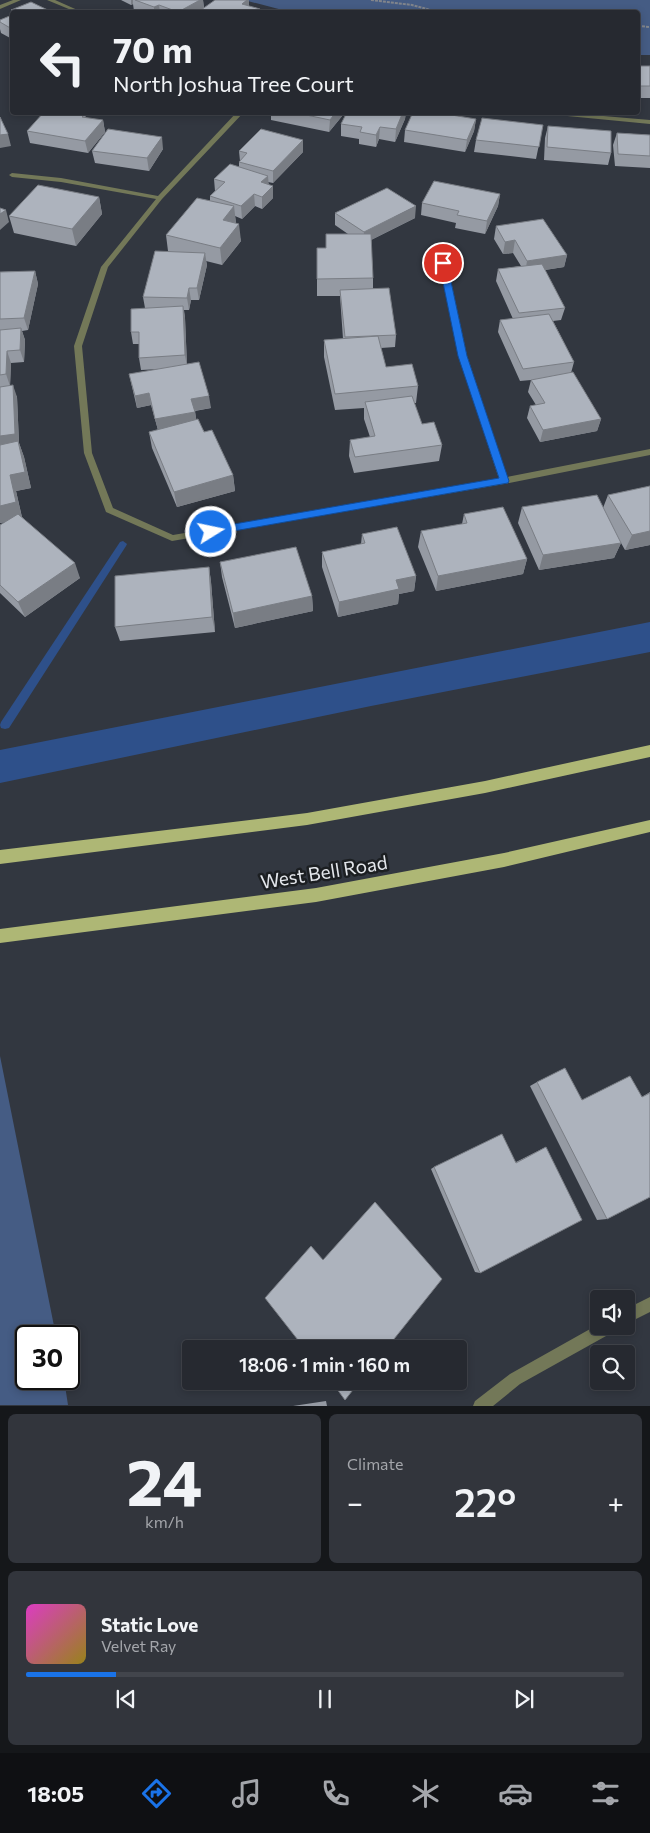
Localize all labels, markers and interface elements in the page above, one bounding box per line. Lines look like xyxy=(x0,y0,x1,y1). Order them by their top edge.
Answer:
text: 70 m xyxy=(113,27,193,70)
icon: left xyxy=(30,30,95,95)
text: North Joshua Tree Court xyxy=(113,70,354,97)
pin xyxy=(422,242,464,284)
icon: arrive xyxy=(429,249,457,277)
position arrow xyxy=(184,505,236,557)
street label: West Bell Road xyxy=(259,850,389,893)
map controls xyxy=(590,1290,635,1390)
button: sound xyxy=(590,1290,635,1335)
speed limit sign: 30 xyxy=(15,1325,80,1390)
button: search xyxy=(590,1345,635,1390)
text: 18:06 · 1 min · 160 m xyxy=(239,1353,410,1376)
text: 24 xyxy=(127,1440,202,1519)
text: Climate xyxy=(347,1454,403,1473)
text: 22° xyxy=(454,1478,516,1525)
text: − xyxy=(347,1485,363,1519)
text: + xyxy=(608,1485,624,1519)
text: km/h xyxy=(145,1512,184,1531)
text: Static Love xyxy=(101,1613,198,1636)
text: Velvet Ray xyxy=(101,1636,176,1655)
icon: previous xyxy=(112,1685,140,1713)
icon: pause xyxy=(311,1685,339,1713)
icon: next xyxy=(510,1685,538,1713)
icon: directions xyxy=(139,1776,174,1811)
icon: music xyxy=(229,1776,264,1811)
icon: phone xyxy=(318,1776,353,1811)
icon: climate xyxy=(408,1776,443,1811)
icon: car xyxy=(498,1776,533,1811)
icon: filters xyxy=(588,1776,623,1811)
text: 18:05 xyxy=(27,1780,84,1807)

